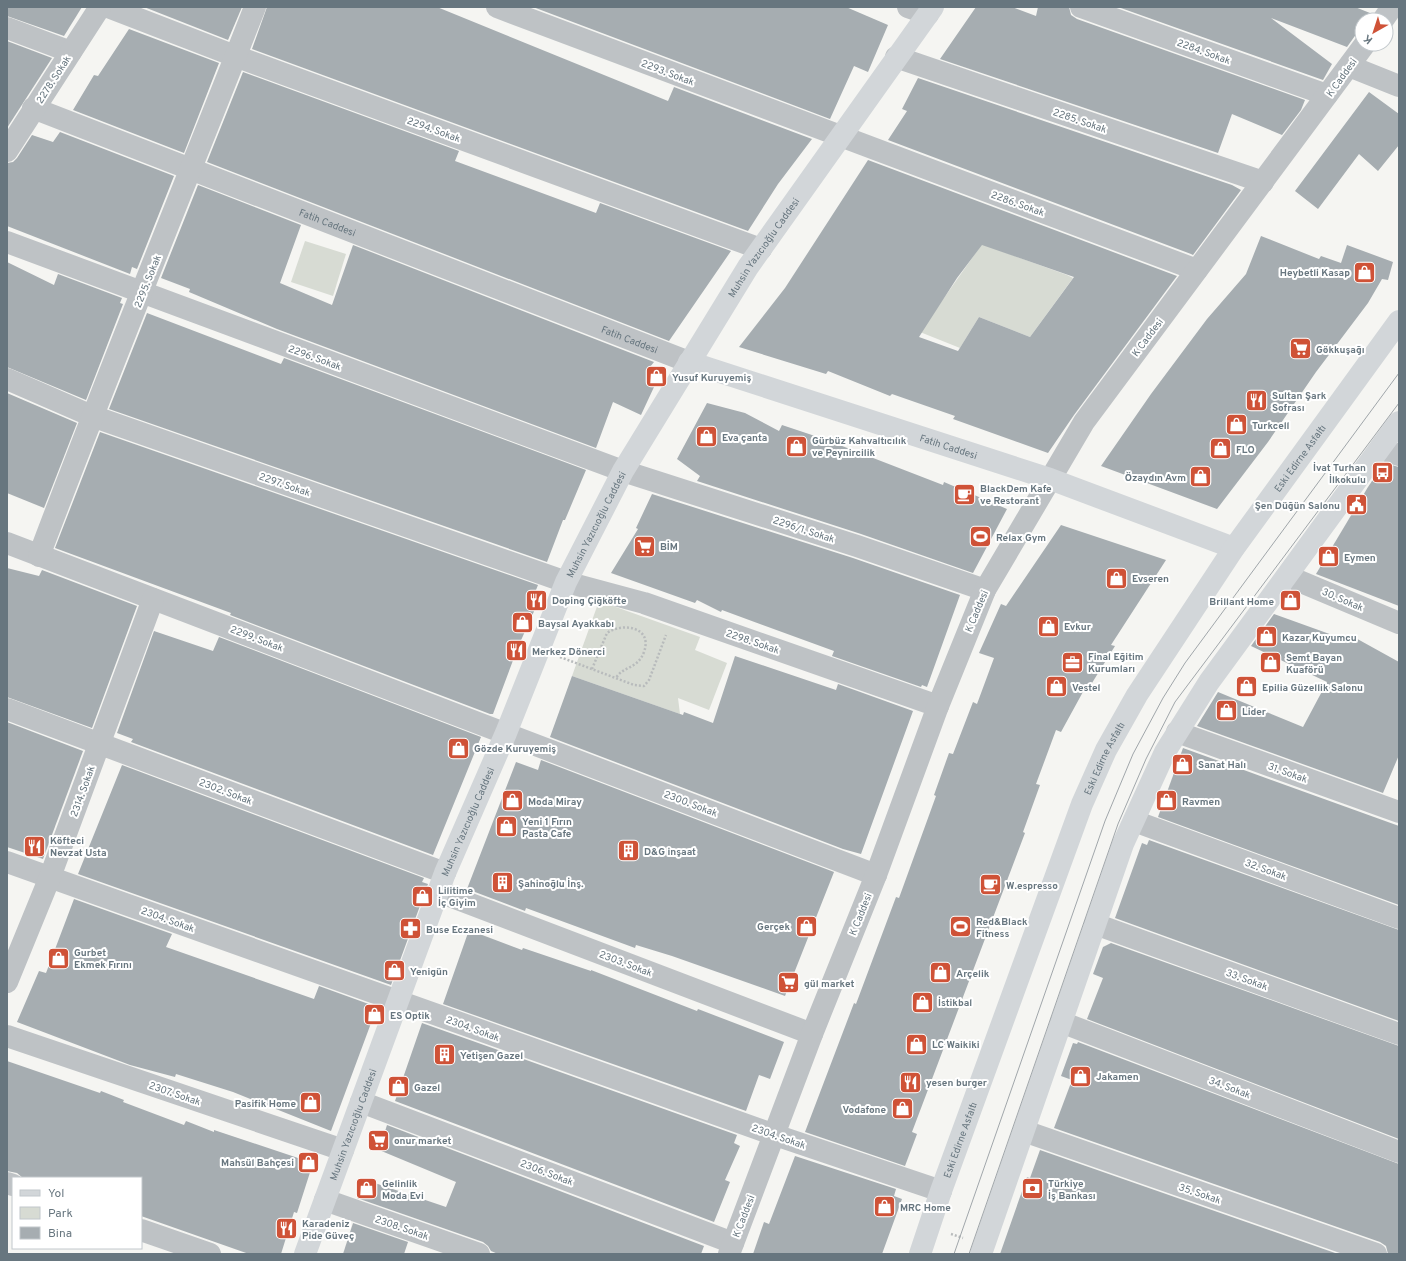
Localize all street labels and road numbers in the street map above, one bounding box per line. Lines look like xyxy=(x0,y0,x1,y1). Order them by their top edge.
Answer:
street label: 2284. Sokak xyxy=(1175,37,1232,68)
street label: 2278. Sokak xyxy=(34,53,75,106)
street label: K Caddesi xyxy=(1324,56,1361,100)
street label: 2293. Sokak xyxy=(639,57,696,89)
street label: 2285. Sokak xyxy=(1051,106,1108,137)
street label: 2294. Sokak xyxy=(405,115,462,146)
street label: 2286. Sokak xyxy=(989,189,1046,220)
street label: Muhsin Yazıcıoğlu Caddesi xyxy=(726,196,803,300)
street label: Fatih Caddesi xyxy=(297,207,357,240)
street label: 2295. Sokak xyxy=(132,253,165,310)
street label: K Caddesi xyxy=(1130,316,1167,360)
street label: Fatih Caddesi xyxy=(599,324,660,357)
street label: 2296. Sokak xyxy=(286,343,343,374)
street label: Eski Edirne Asfaltı xyxy=(1272,423,1329,495)
street label: Fatih Caddesi xyxy=(918,432,979,463)
street label: Muhsin Yazıcıoğlu Caddesi xyxy=(564,470,630,580)
street label: 2297. Sokak xyxy=(257,471,312,500)
street label: 2296/1. Sokak xyxy=(771,514,836,547)
street label: 30. Sokak xyxy=(1320,586,1365,615)
street label: K Caddesi xyxy=(963,589,992,635)
street label: 2299. Sokak xyxy=(228,623,285,655)
street label: 2298. Sokak xyxy=(724,627,781,658)
street label: Eski Edirne Asfaltı xyxy=(1082,720,1128,797)
street label: 31. Sokak xyxy=(1266,760,1309,787)
street label: 2314. Sokak xyxy=(68,764,99,819)
street label: Muhsin Yazıcıoğlu Caddesi xyxy=(439,766,498,879)
street label: 2302. Sokak xyxy=(197,776,254,809)
street label: 2300. Sokak xyxy=(662,788,719,821)
street label: 32. Sokak xyxy=(1243,857,1288,884)
street label: K Caddesi xyxy=(847,891,876,938)
street label: 2304. Sokak xyxy=(139,905,196,936)
street label: 2303. Sokak xyxy=(597,948,654,981)
street label: 33. Sokak xyxy=(1224,967,1269,994)
street label: 2304. Sokak xyxy=(444,1014,501,1045)
street label: Muhsin Yazıcıoğlu Caddesi xyxy=(328,1067,380,1183)
street label: 34. Sokak xyxy=(1207,1074,1252,1102)
street label: 2307. Sokak xyxy=(147,1079,202,1109)
street label: Eski Edirne Asfaltı xyxy=(941,1100,981,1180)
street label: 2304. Sokak xyxy=(750,1122,807,1153)
street label: 2306. Sokak xyxy=(518,1157,575,1190)
street label: 35. Sokak xyxy=(1177,1181,1222,1208)
street label: K Caddesi xyxy=(730,1193,758,1240)
street label: 2308. Sokak xyxy=(373,1213,430,1244)

